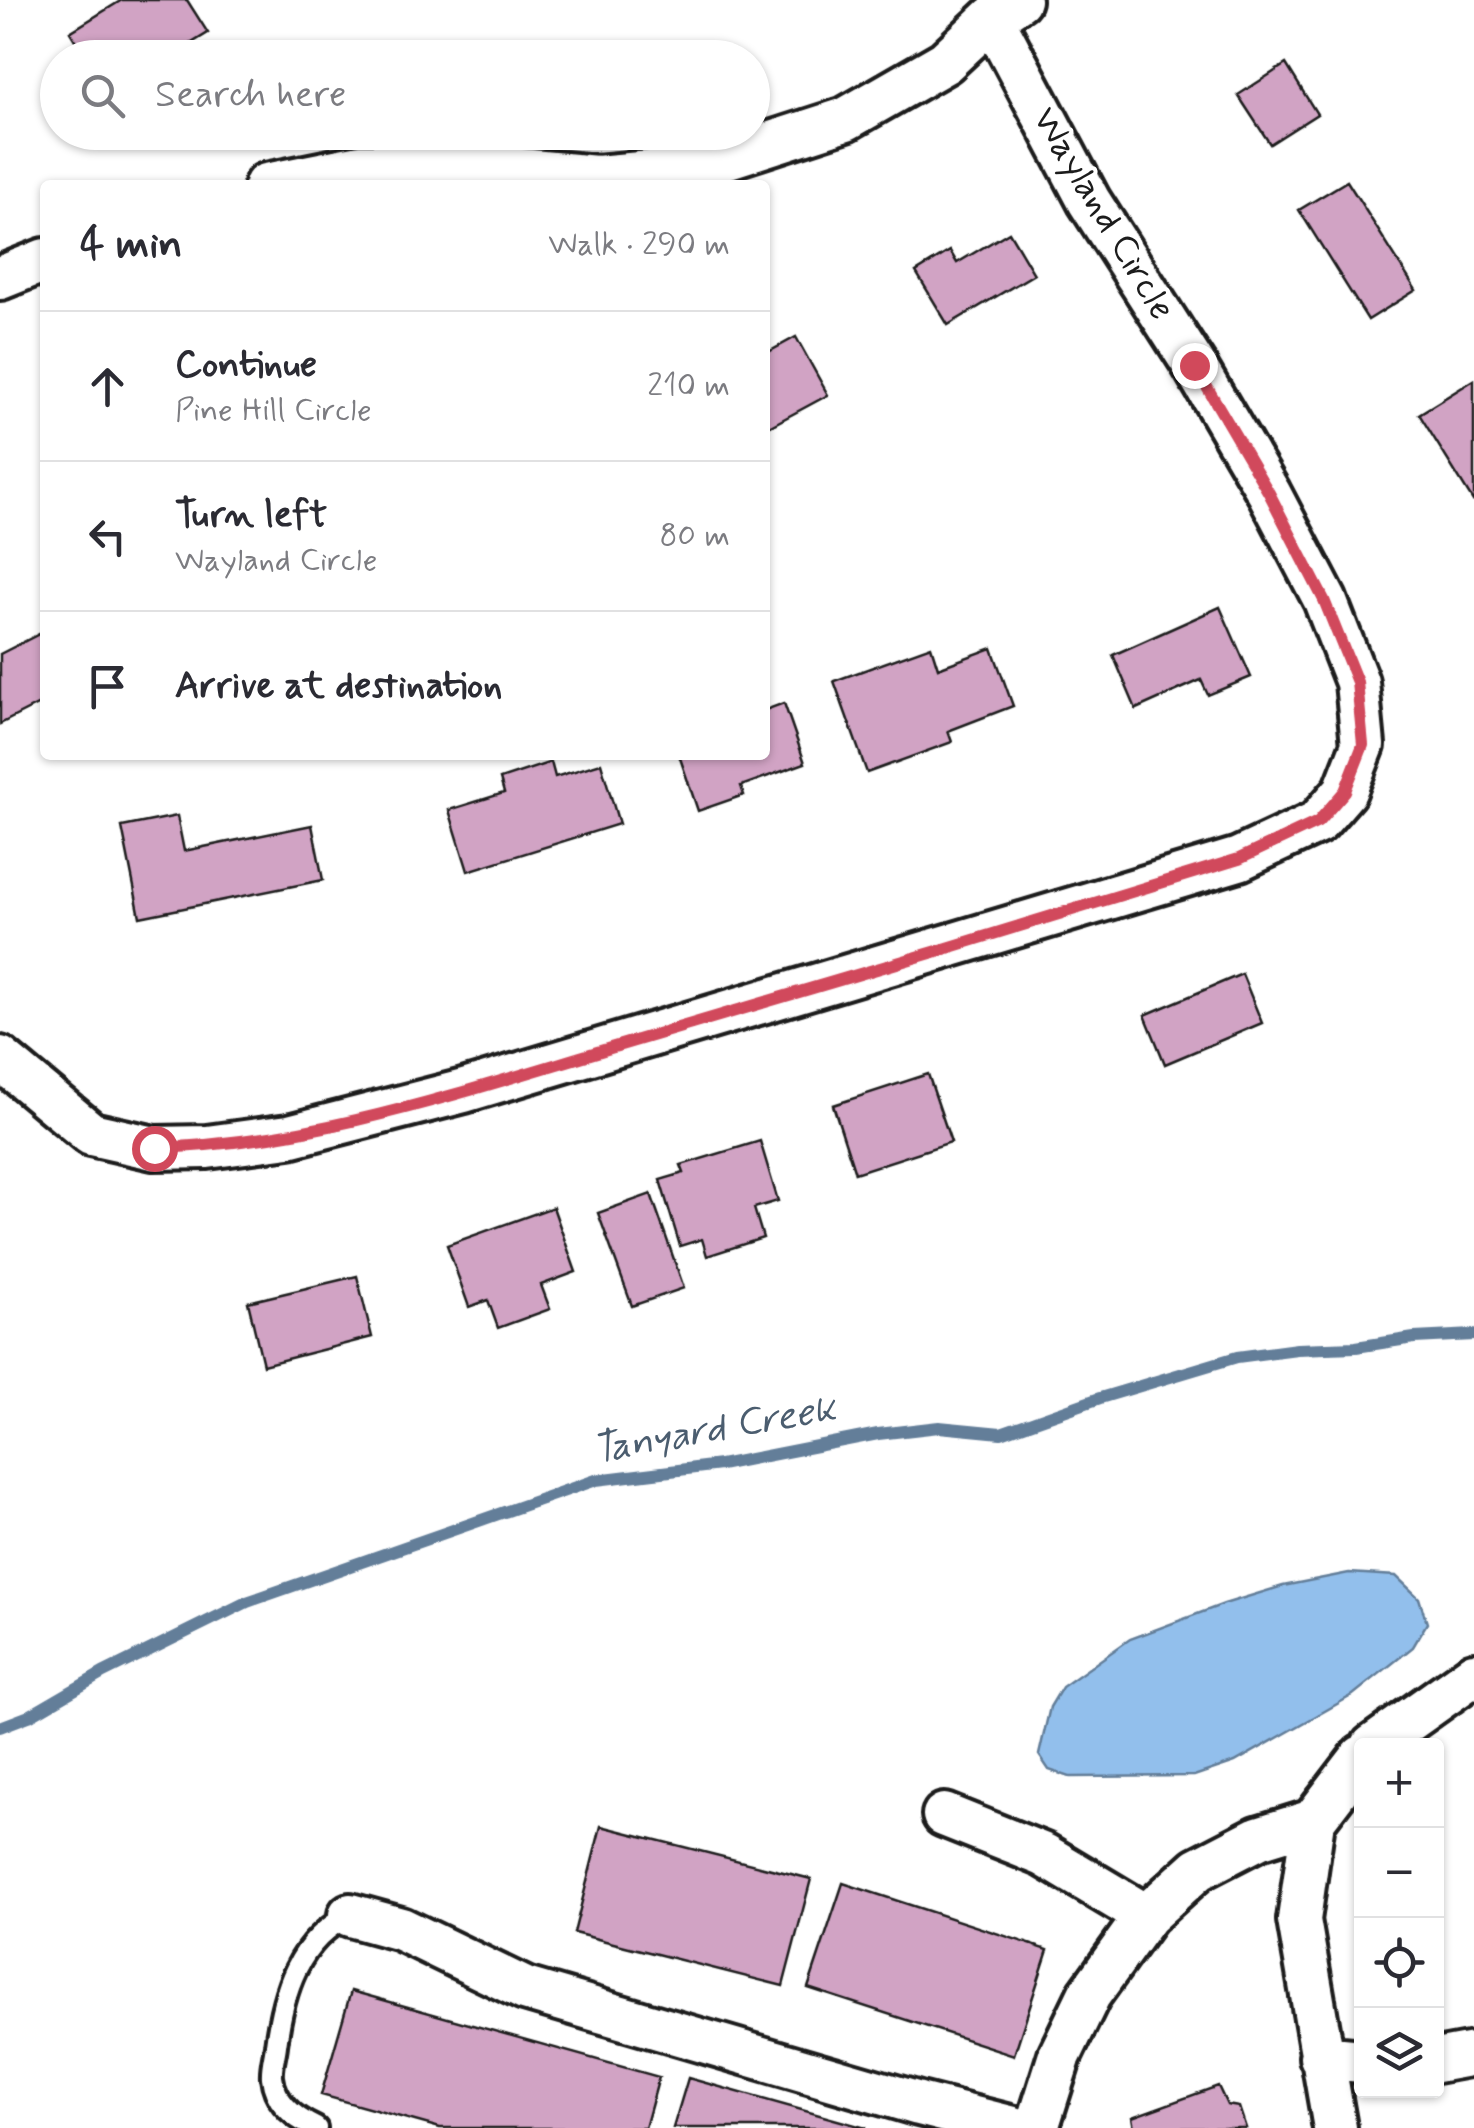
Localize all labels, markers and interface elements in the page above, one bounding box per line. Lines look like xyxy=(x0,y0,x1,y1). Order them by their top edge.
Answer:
search box xyxy=(40,40,770,150)
icon: search xyxy=(75,68,130,123)
text: Search here xyxy=(155,71,346,120)
street label: Wayland Circle xyxy=(1020,98,1186,330)
text: 4 min xyxy=(80,218,182,273)
text: Walk · 290 m xyxy=(548,224,730,266)
text: Continue xyxy=(175,341,317,390)
route end xyxy=(1172,343,1218,389)
icon: ahead xyxy=(80,359,135,414)
text: 210 m xyxy=(647,365,730,407)
text: Pine Hill Circle xyxy=(175,390,372,432)
text: Turn left xyxy=(175,491,327,540)
icon: left xyxy=(80,509,135,564)
text: 80 m xyxy=(660,515,730,557)
text: Wayland Circle xyxy=(175,540,377,582)
icon: arrive xyxy=(80,659,135,714)
text: Arrive at destination xyxy=(175,662,502,711)
route start xyxy=(132,1126,178,1172)
water label: Tanyard Creek xyxy=(588,1383,841,1477)
map controls xyxy=(1354,1738,1444,2098)
button: + xyxy=(1354,1738,1444,1828)
button: − xyxy=(1354,1828,1444,1918)
button: locate xyxy=(1354,1918,1444,2008)
button: layers xyxy=(1354,2008,1444,2098)

